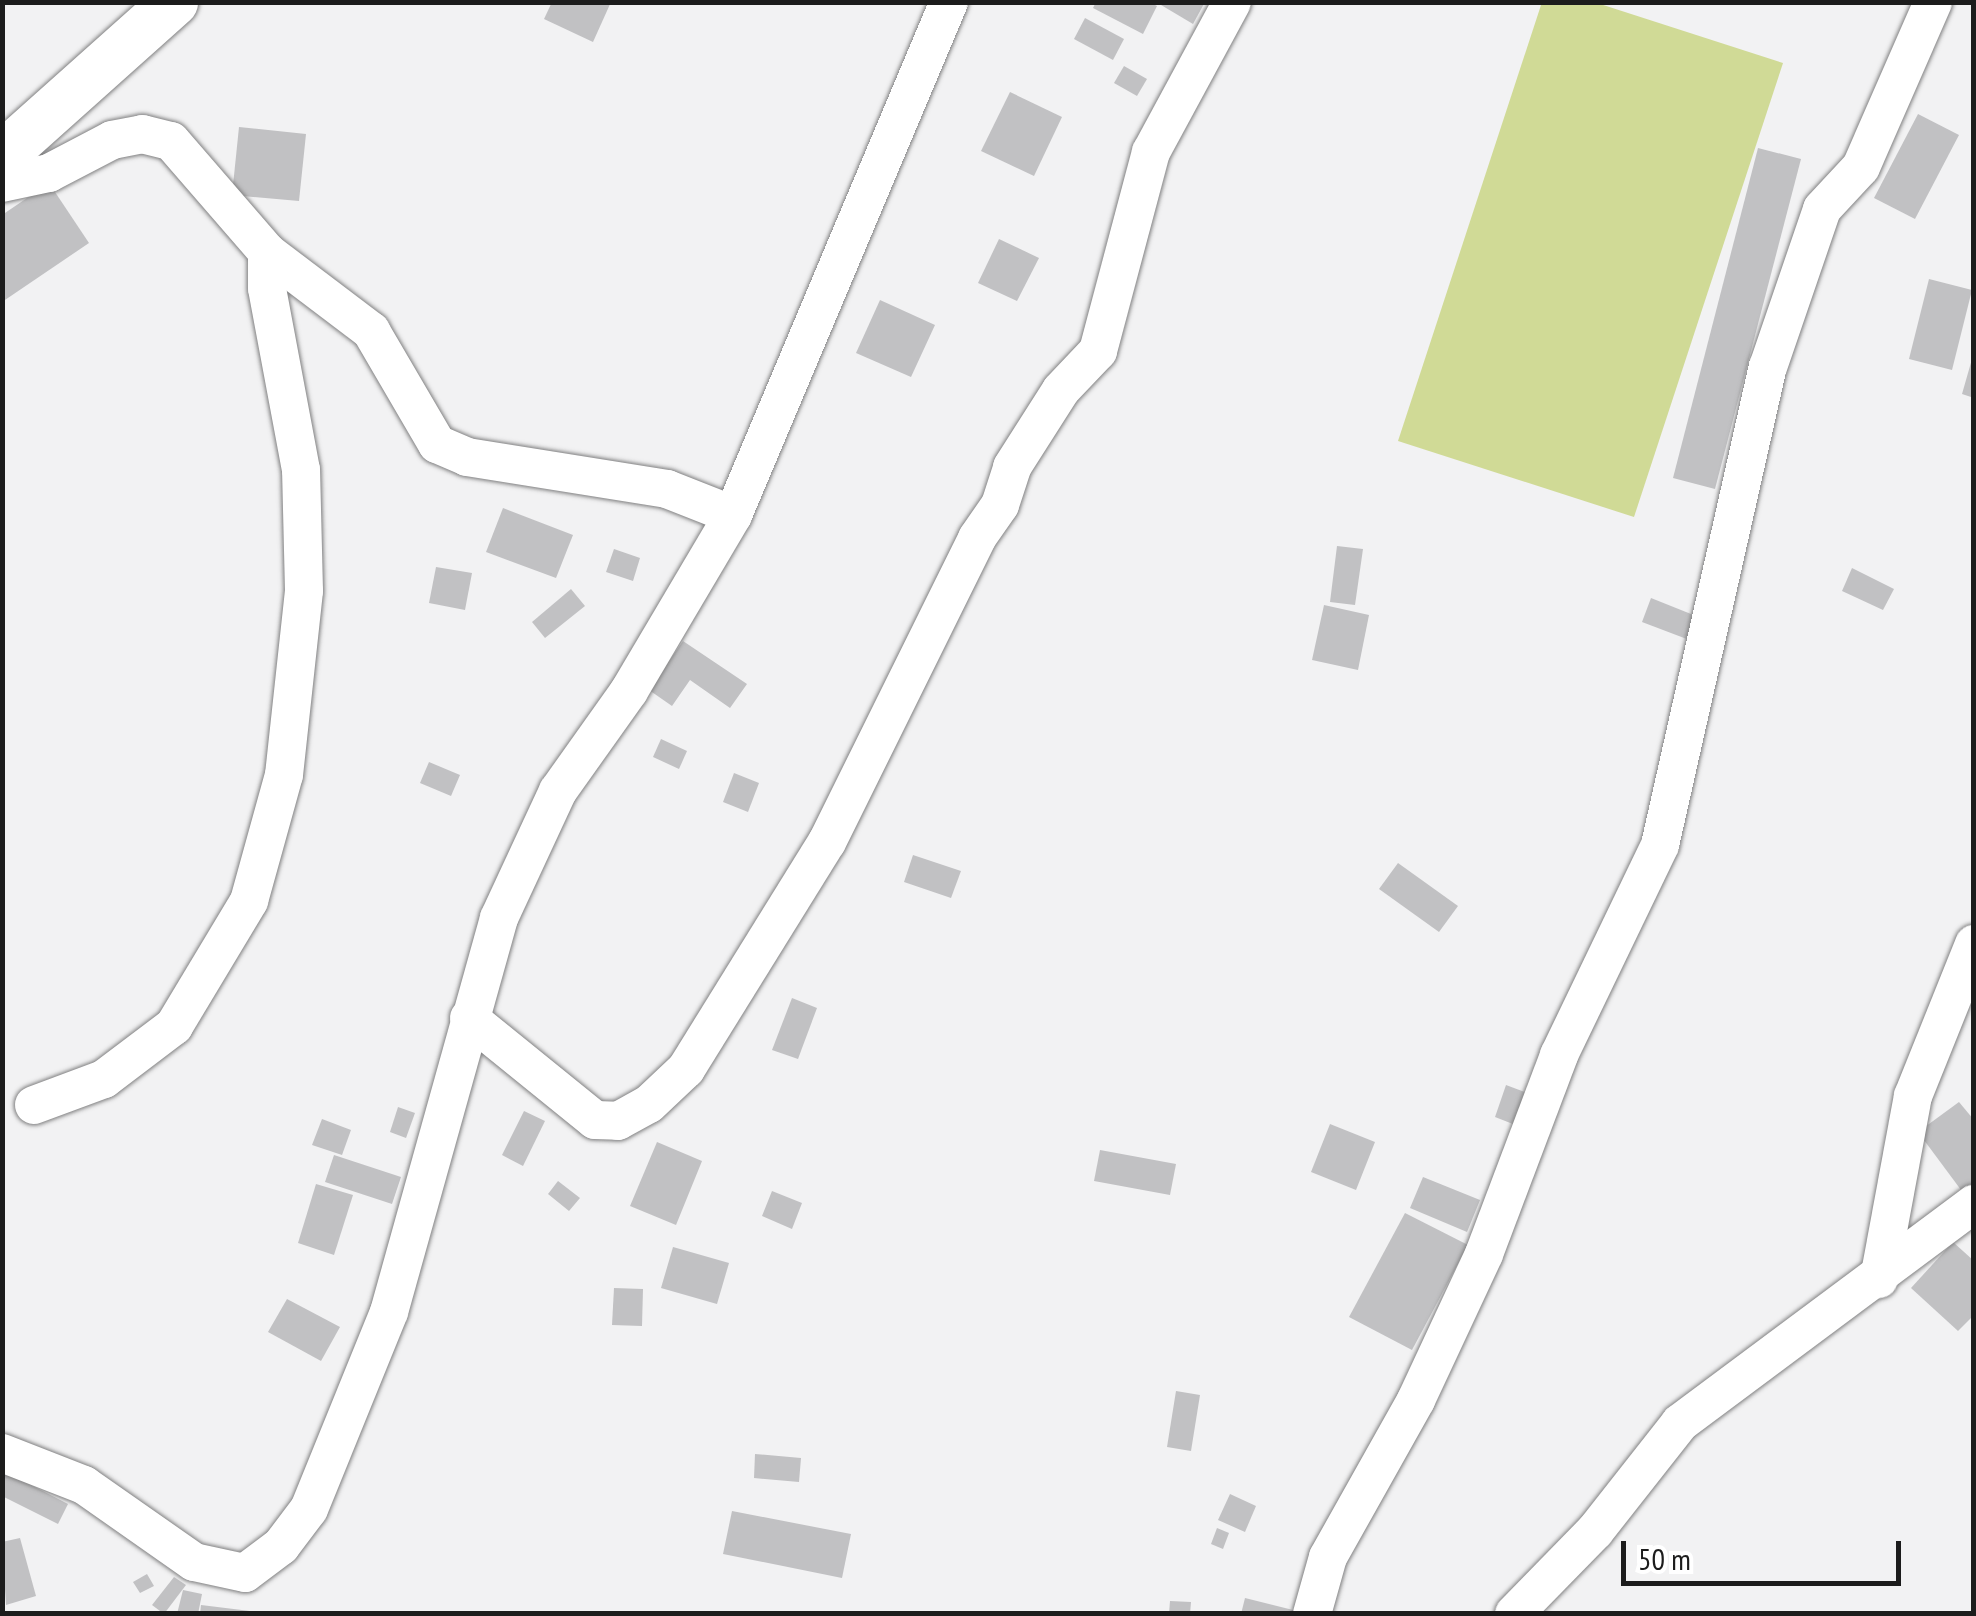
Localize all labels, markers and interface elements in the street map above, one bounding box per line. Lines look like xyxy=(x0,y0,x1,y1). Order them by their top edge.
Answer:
scale bar xyxy=(1626,1521,1906,1583)
text: 50 m xyxy=(1638,1539,1691,1578)

